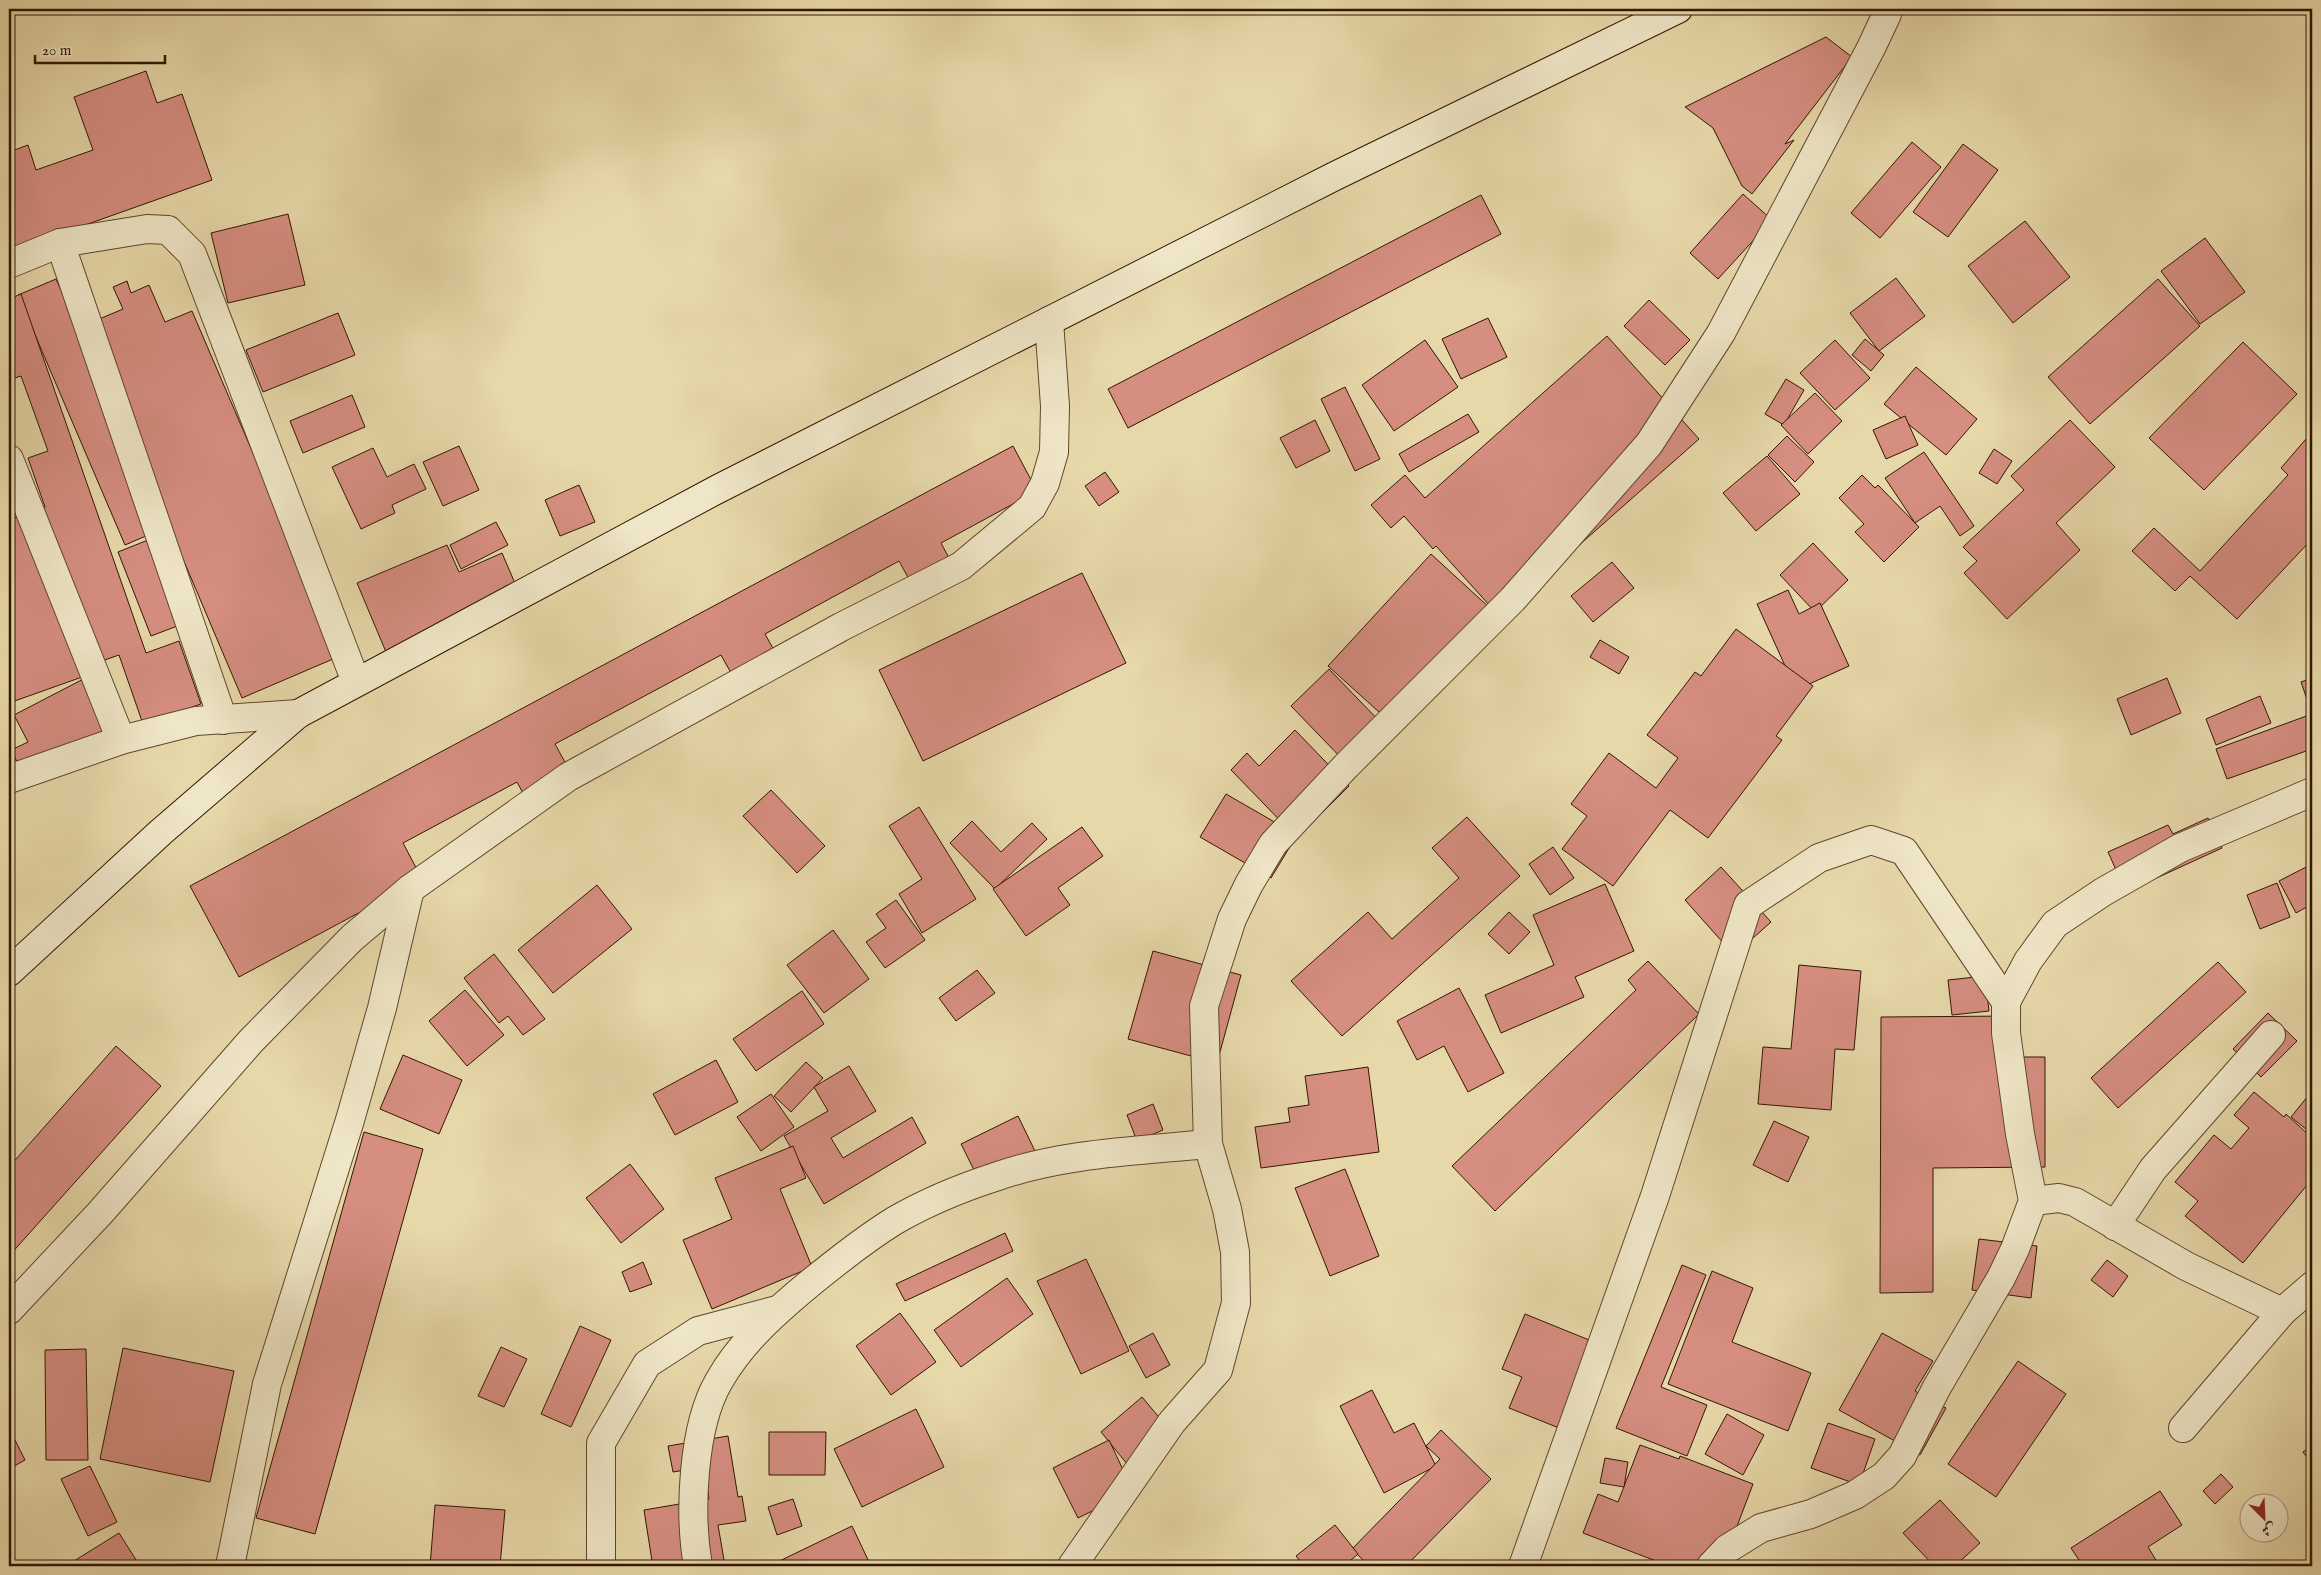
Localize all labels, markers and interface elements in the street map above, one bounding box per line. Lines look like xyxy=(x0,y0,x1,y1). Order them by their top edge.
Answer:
scale bar xyxy=(35,32,165,64)
text: 20 m xyxy=(42,41,72,60)
north arrow xyxy=(2238,1492,2288,1542)
text: ش xyxy=(2259,1518,2279,1540)

